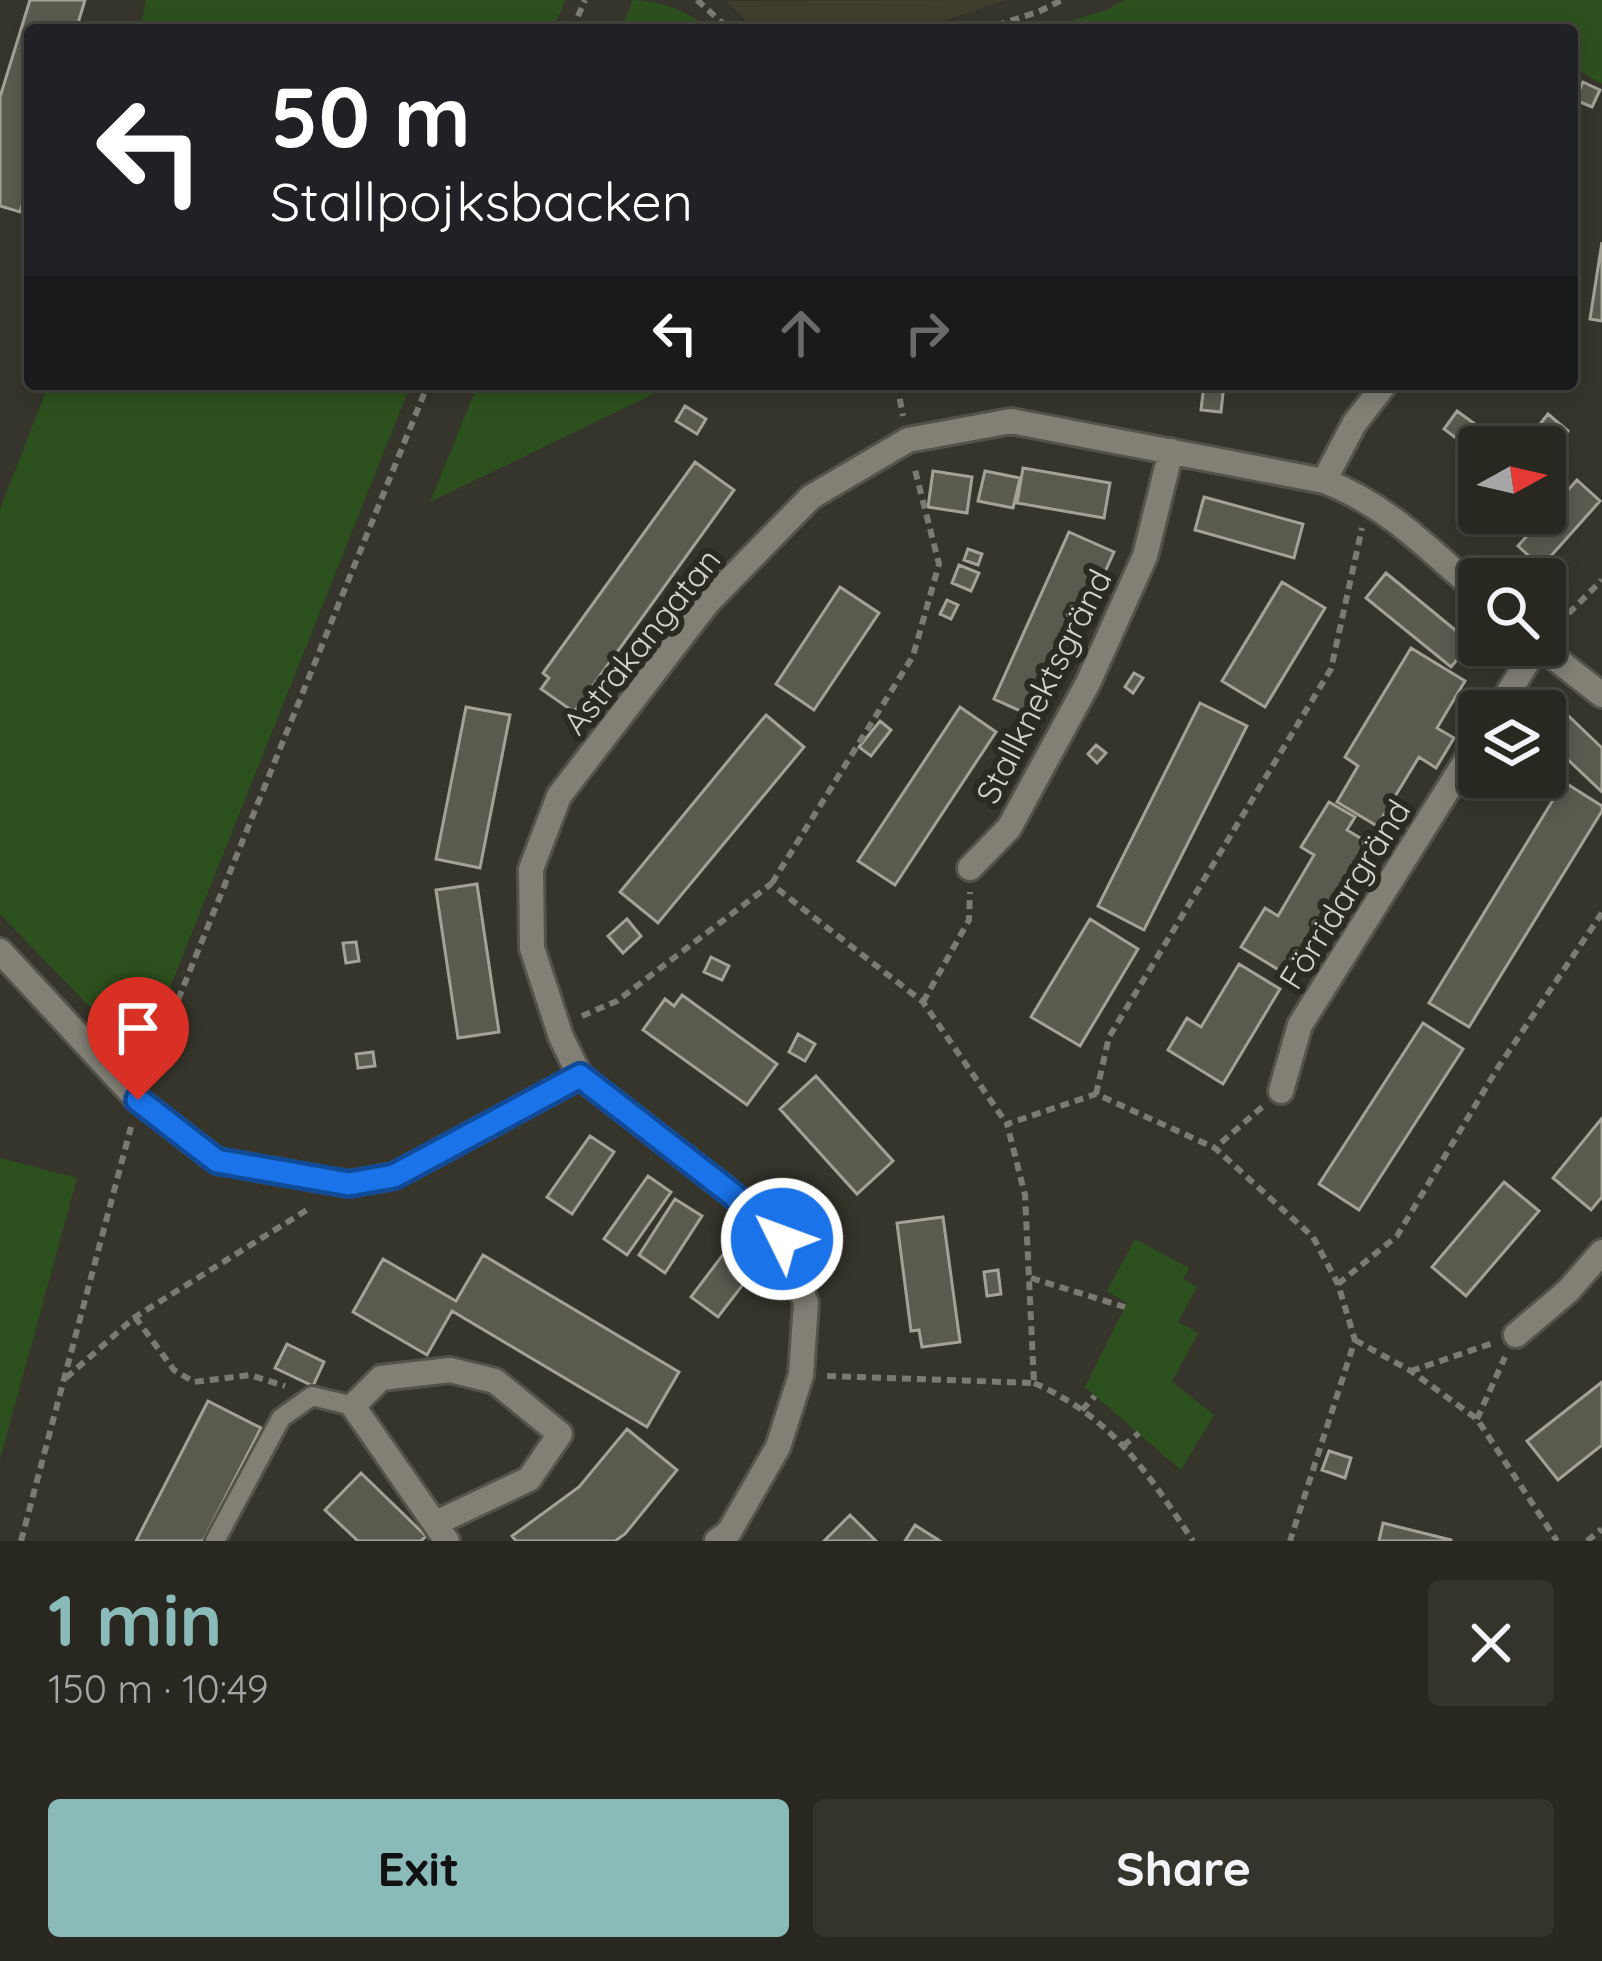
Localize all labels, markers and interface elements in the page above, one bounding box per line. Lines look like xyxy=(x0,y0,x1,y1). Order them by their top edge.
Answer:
text: 50 m xyxy=(270,63,471,168)
icon: left xyxy=(72,72,228,228)
text: Stallpojksbacken xyxy=(270,167,693,235)
icon: left xyxy=(642,300,708,366)
icon: ahead xyxy=(768,300,834,366)
icon: right xyxy=(894,300,960,366)
north arrow xyxy=(1458,426,1566,534)
map controls xyxy=(1458,426,1566,798)
street label: Astrakangatan xyxy=(553,540,729,742)
button: search xyxy=(1458,558,1566,666)
street label: Stallknektsgränd xyxy=(966,562,1120,810)
button: layers xyxy=(1458,690,1566,798)
street label: Förridargränd xyxy=(1270,792,1418,996)
pin xyxy=(87,977,189,1100)
icon: arrive xyxy=(105,995,171,1061)
position arrow xyxy=(719,1176,845,1302)
text: 1 min xyxy=(48,1574,222,1664)
button: close xyxy=(1428,1580,1554,1706)
text: 150 m · 10:49 xyxy=(48,1664,268,1713)
button: Exit xyxy=(48,1799,789,1937)
button: Share xyxy=(813,1799,1554,1937)

